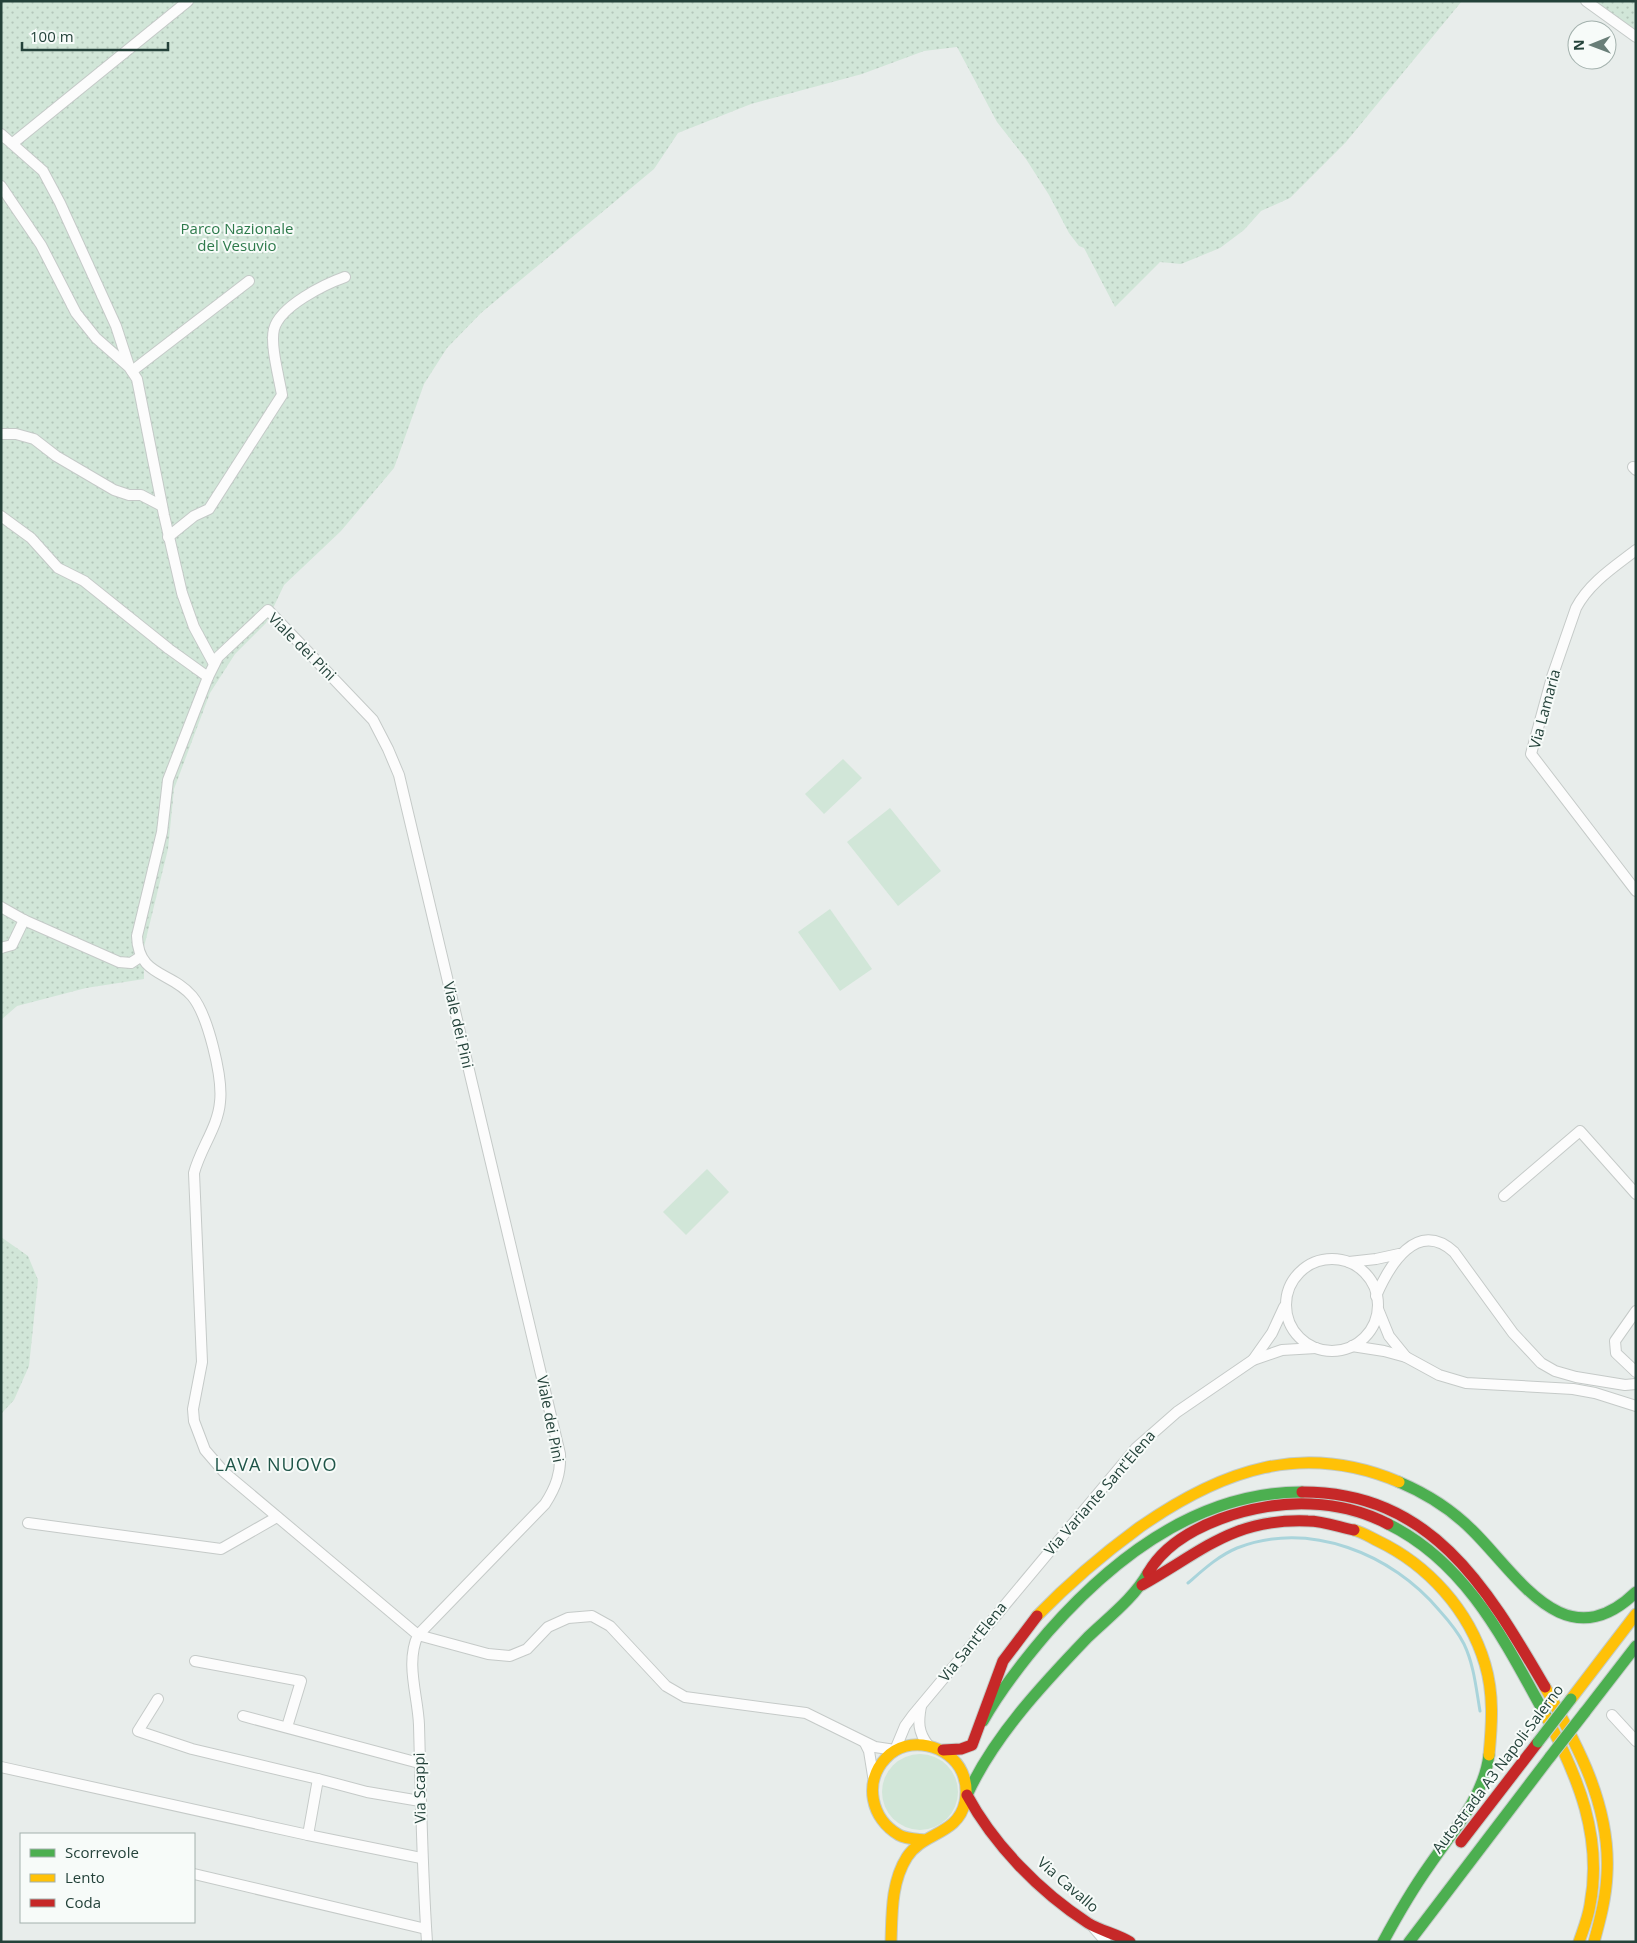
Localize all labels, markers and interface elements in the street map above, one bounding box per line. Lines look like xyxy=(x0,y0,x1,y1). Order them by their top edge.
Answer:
scale bar xyxy=(22,20,169,52)
north arrow xyxy=(1567,20,1617,70)
text: 100 m xyxy=(30,26,74,46)
text: N xyxy=(1569,39,1588,51)
park label: Parco Nazionale del Vesuvio xyxy=(181,218,293,255)
street label: Viale dei Pini xyxy=(264,608,341,685)
street label: Via Lamaria xyxy=(1524,667,1564,751)
street label: Viale dei Pini xyxy=(439,980,479,1070)
street label: Viale dei Pini xyxy=(533,1374,569,1464)
street label: Via Variante Sant'Elena xyxy=(1039,1425,1159,1559)
district label: LAVA NUOVO xyxy=(215,1452,337,1476)
street label: Via Sant'Elena xyxy=(934,1597,1011,1686)
street label: Autostrada A3 Napoli-Salerno xyxy=(1427,1680,1567,1857)
street label: Via Scappi xyxy=(408,1752,430,1824)
legend xyxy=(20,1833,195,1923)
text: Scorrevole xyxy=(65,1842,139,1862)
street label: Via Cavallo xyxy=(1034,1852,1104,1916)
text: Lento xyxy=(65,1867,105,1887)
text: Coda xyxy=(65,1892,101,1912)

